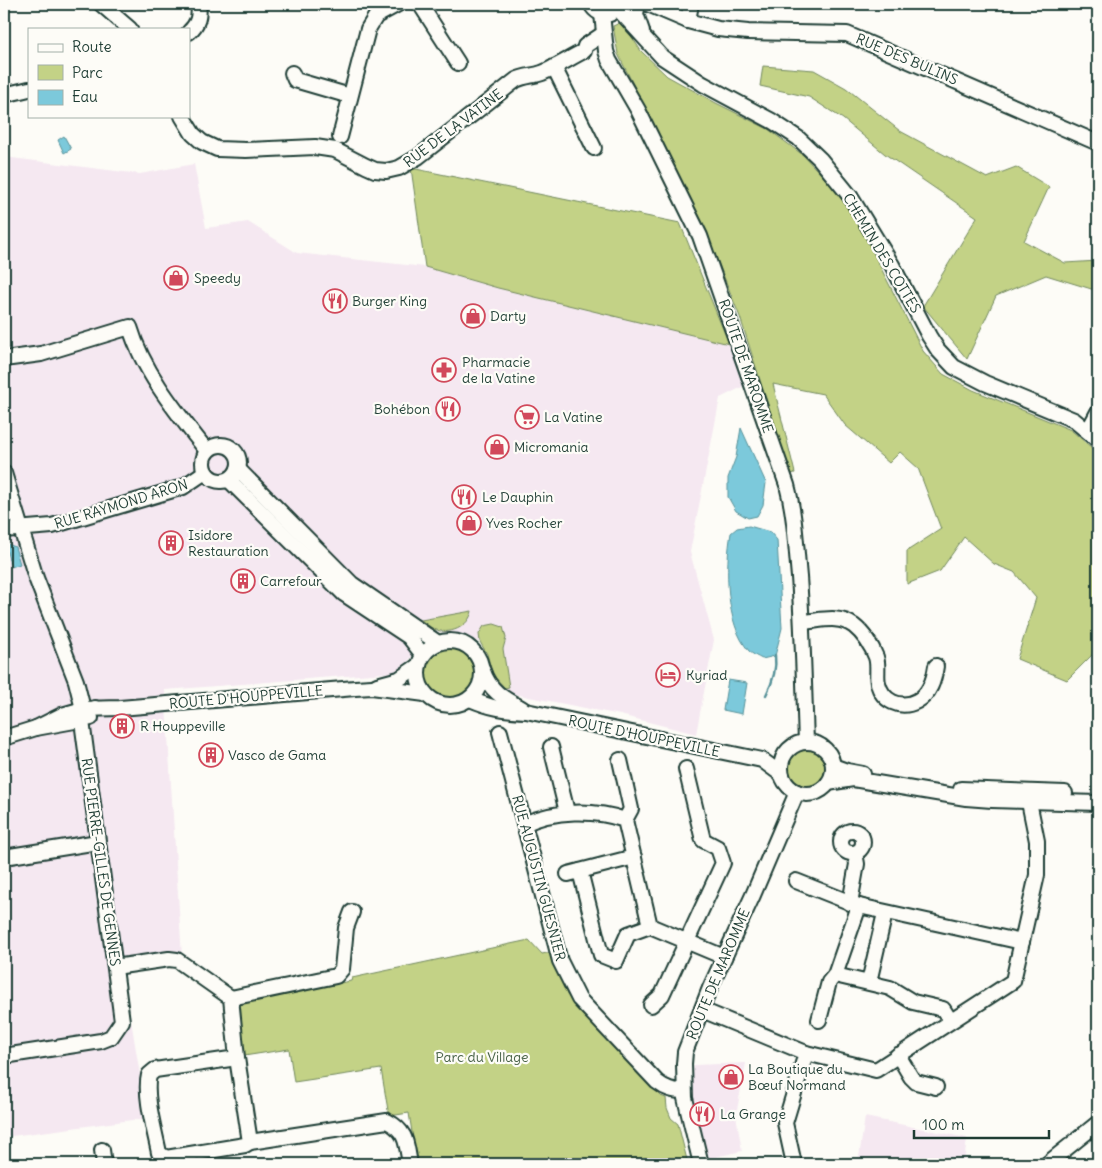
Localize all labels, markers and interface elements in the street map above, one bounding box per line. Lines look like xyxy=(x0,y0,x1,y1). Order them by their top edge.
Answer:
legend xyxy=(28,28,190,118)
street label: RUE DES BULINS xyxy=(853,29,961,89)
text: Route xyxy=(72,37,112,56)
text: Parc xyxy=(72,63,103,82)
street label: RUE DE LA VATINE xyxy=(400,85,506,171)
text: Eau xyxy=(72,87,98,106)
street label: CHEMIN DES COTTES xyxy=(839,190,925,317)
shop icon: Speedy xyxy=(163,265,189,291)
place label: Speedy xyxy=(194,269,241,287)
restaurant icon: Burger King xyxy=(322,288,348,314)
place label: Burger King xyxy=(352,292,427,310)
street label: ROUTE DE MAROMME xyxy=(715,297,777,435)
shop icon: Darty xyxy=(460,303,486,329)
place label: Darty xyxy=(490,307,526,325)
place label: Pharmacie de la Vatine xyxy=(462,353,535,387)
pharmacy icon: Pharmacie de la Vatine xyxy=(431,357,457,383)
restaurant icon: Bohébon xyxy=(435,396,461,422)
place label: Bohébon xyxy=(374,400,430,418)
supermarket icon: La Vatine xyxy=(514,404,540,430)
place label: La Vatine xyxy=(544,408,603,426)
shop icon: Micromania xyxy=(484,434,510,460)
place label: Micromania xyxy=(514,438,589,456)
street label: RUE RAYMOND ARON xyxy=(52,475,190,533)
restaurant icon: Le Dauphin xyxy=(451,484,477,510)
place label: Le Dauphin xyxy=(482,488,553,506)
shop icon: Yves Rocher xyxy=(456,510,482,536)
place label: Yves Rocher xyxy=(486,514,563,532)
place label: Isidore Restauration xyxy=(188,526,269,560)
building icon: Isidore Restauration xyxy=(158,530,184,556)
building icon: Carrefour xyxy=(230,568,256,594)
place label: Carrefour xyxy=(260,572,322,590)
hotel icon: Kyriad xyxy=(655,662,681,688)
place label: Kyriad xyxy=(686,666,727,684)
street label: ROUTE D'HOUPPEVILLE xyxy=(168,681,324,713)
street label: ROUTE D'HOUPPEVILLE xyxy=(567,711,721,761)
building icon: R Houppeville xyxy=(109,713,135,739)
place label: R Houppeville xyxy=(140,717,226,735)
building icon: Vasco de Gama xyxy=(198,742,224,768)
place label: Vasco de Gama xyxy=(228,746,326,764)
street label: RUE PIERRE-GILLES DE GENNES xyxy=(77,757,125,967)
street label: RUE AUGUSTIN GUESNIER xyxy=(508,793,570,963)
street label: ROUTE DE MAROMME xyxy=(682,906,754,1042)
park label: Parc du Village xyxy=(435,1048,529,1066)
place label: La Boutique du Bœuf Normand xyxy=(748,1060,846,1094)
shop icon: La Boutique du Bœuf Normand xyxy=(718,1064,744,1090)
restaurant icon: La Grange xyxy=(689,1101,715,1127)
place label: La Grange xyxy=(720,1105,786,1123)
scale bar xyxy=(914,1108,1050,1140)
text: 100 m xyxy=(922,1115,964,1134)

